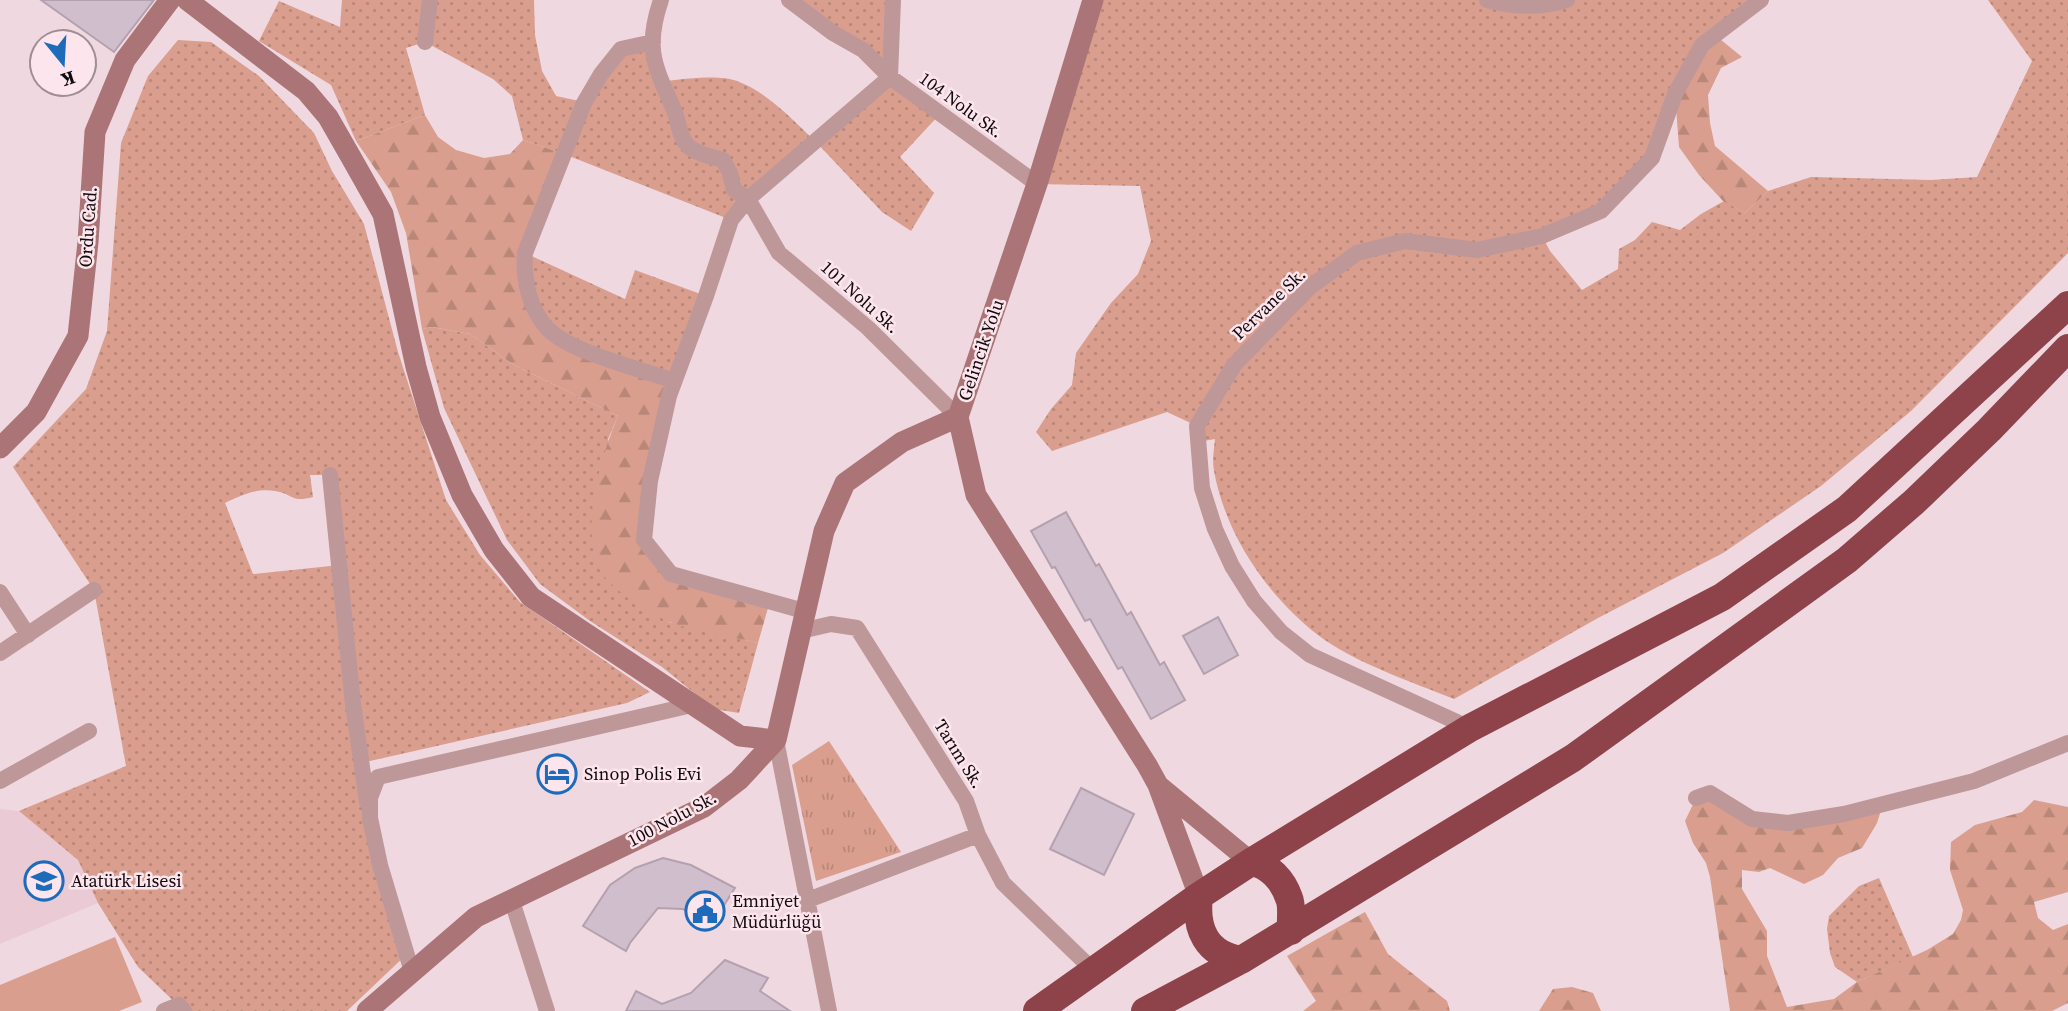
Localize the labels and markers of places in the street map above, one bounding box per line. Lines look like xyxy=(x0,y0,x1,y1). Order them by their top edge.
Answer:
hotel icon: Sinop Polis Evi xyxy=(536,753,578,795)
place label: Sinop Polis Evi xyxy=(584,761,702,786)
school or university icon: Atatürk Lisesi xyxy=(23,860,65,902)
place label: Atatürk Lisesi xyxy=(71,868,182,893)
place label: Emniyet Müdürlüğü xyxy=(732,888,821,934)
public building icon: Emniyet Müdürlüğü xyxy=(684,890,726,932)

